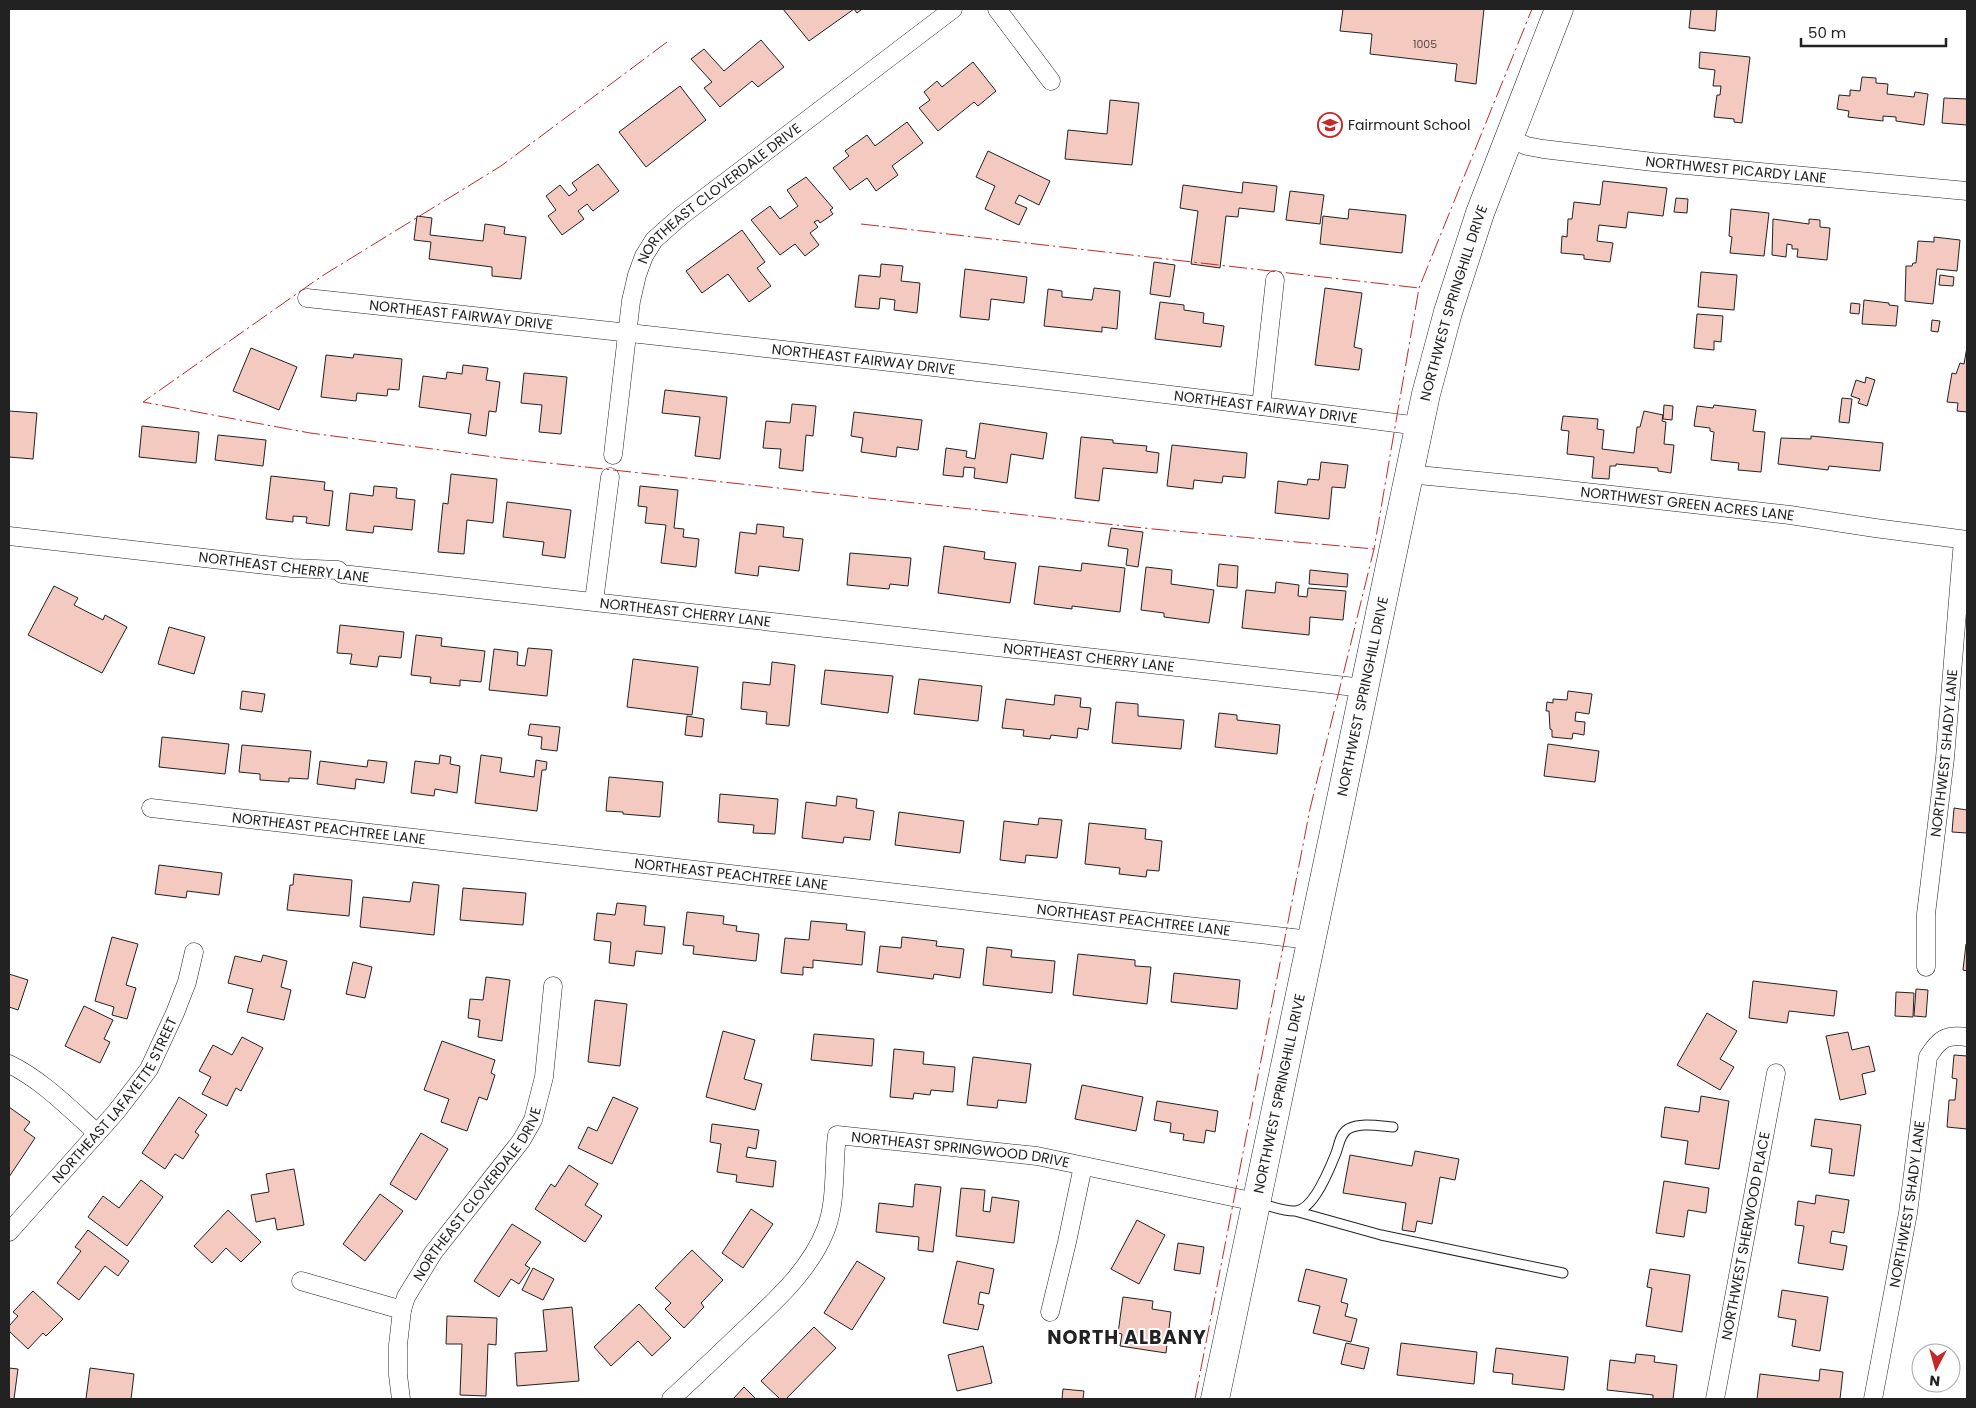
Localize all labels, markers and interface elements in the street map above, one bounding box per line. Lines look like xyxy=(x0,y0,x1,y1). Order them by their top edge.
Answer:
scale bar xyxy=(1801,15,1946,47)
text: 50 m xyxy=(1808,22,1846,43)
house number: 1005 xyxy=(1413,36,1437,52)
school or university icon: Fairmount School xyxy=(1317,112,1343,138)
place label: Fairmount School xyxy=(1348,115,1470,135)
street label: NORTHEAST CLOVERDALE DRIVE xyxy=(632,118,805,266)
street label: NORTHWEST PICARDY LANE xyxy=(1644,151,1827,188)
street label: NORTHWEST SPRINGHILL DRIVE xyxy=(1415,202,1492,403)
street label: NORTHEAST FAIRWAY DRIVE xyxy=(368,295,554,335)
street label: NORTHEAST FAIRWAY DRIVE xyxy=(771,339,957,379)
street label: NORTHEAST FAIRWAY DRIVE xyxy=(1173,385,1359,428)
street label: NORTHWEST GREEN ACRES LANE xyxy=(1580,482,1796,526)
street label: NORTHEAST CHERRY LANE xyxy=(197,547,371,587)
street label: NORTHEAST CHERRY LANE xyxy=(599,593,772,632)
street label: NORTHWEST SPRINGHILL DRIVE xyxy=(1332,595,1393,798)
street label: NORTHEAST CHERRY LANE xyxy=(1002,638,1175,677)
street label: NORTHWEST SHADY LANE xyxy=(1925,668,1962,838)
street label: NORTHEAST PEACHTREE LANE xyxy=(231,807,427,849)
street label: NORTHEAST PEACHTREE LANE xyxy=(633,853,829,895)
street label: NORTHEAST PEACHTREE LANE xyxy=(1036,899,1232,941)
street label: NORTHWEST SPRINGHILL DRIVE xyxy=(1248,992,1310,1195)
street label: NORTHEAST LAFAYETTE STREET xyxy=(47,1013,182,1187)
street label: NORTHEAST CLOVERDALE DRIVE xyxy=(408,1105,546,1285)
street label: NORTHWEST SHADY LANE xyxy=(1884,1119,1930,1289)
street label: NORTHEAST SPRINGWOOD DRIVE xyxy=(850,1127,1071,1173)
street label: NORTHWEST SHERWOOD PLACE xyxy=(1716,1130,1775,1342)
district label: NORTH ALBANY xyxy=(1047,1324,1207,1351)
north arrow xyxy=(1911,1343,1961,1393)
text: N xyxy=(1928,1370,1941,1391)

